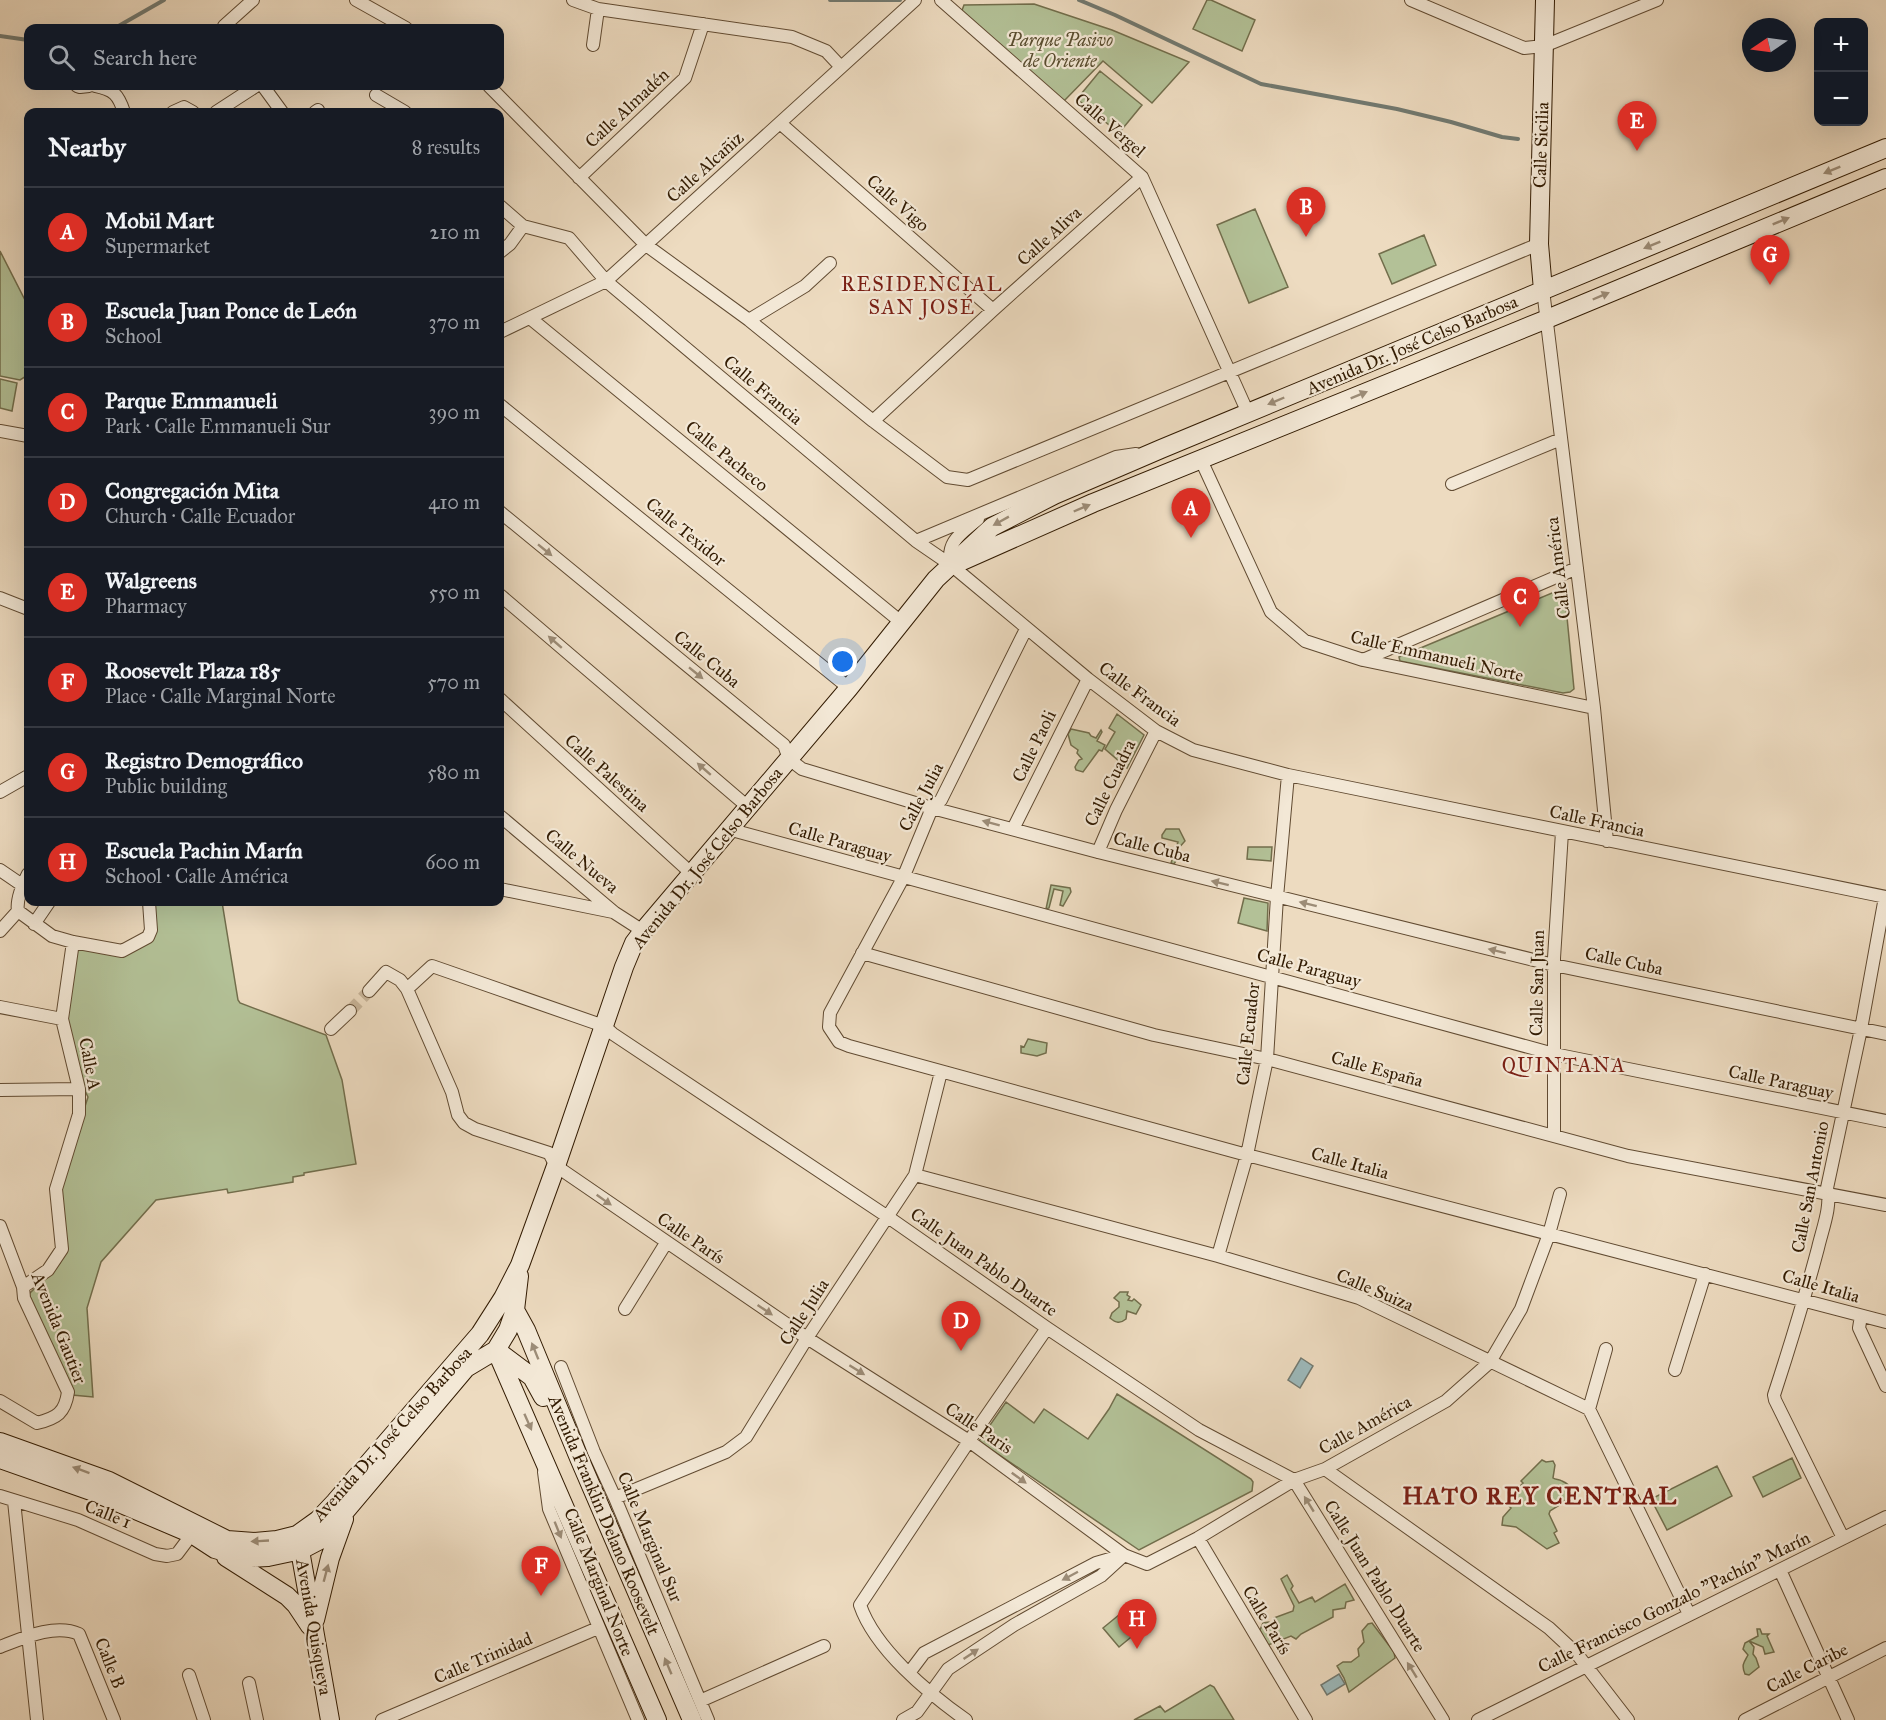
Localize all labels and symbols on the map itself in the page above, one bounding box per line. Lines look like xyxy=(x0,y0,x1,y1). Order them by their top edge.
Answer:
north arrow xyxy=(1742,18,1796,72)
park label: Parque Pasivo de Oriente xyxy=(1007,29,1113,72)
street label: Calle Almadén xyxy=(580,63,674,153)
street label: Calle Vergel xyxy=(1069,88,1150,163)
street label: Calle Sicilia xyxy=(1529,101,1554,188)
pin: E xyxy=(1618,102,1656,151)
street label: Calle Alcañiz xyxy=(662,127,748,207)
one-way arrow xyxy=(1823,166,1841,175)
street label: Calle Vigo xyxy=(861,170,934,237)
pin: B xyxy=(1286,188,1326,237)
street label: Calle Aliva xyxy=(1012,201,1086,271)
one-way arrow xyxy=(1772,216,1790,226)
pin: G xyxy=(1750,236,1790,285)
one-way arrow xyxy=(1642,240,1660,250)
district label: RESIDENCIAL SAN JOSÉ xyxy=(841,272,1003,320)
street label: Avenida Dr. José Celso Barbosa xyxy=(1302,290,1522,401)
one-way arrow xyxy=(1592,291,1610,301)
street label: Calle Francia xyxy=(719,351,807,430)
one-way arrow xyxy=(1351,390,1369,400)
one-way arrow xyxy=(1266,396,1284,406)
street label: Calle Pacheco xyxy=(681,416,773,496)
pin: A xyxy=(1172,488,1210,538)
street label: Calle Texidor xyxy=(641,493,731,571)
one-way arrow xyxy=(1073,503,1091,513)
street label: Calle América xyxy=(1541,515,1575,620)
one-way arrow xyxy=(993,516,1009,527)
one-way arrow xyxy=(537,543,553,556)
pin: C xyxy=(1500,578,1540,627)
street label: Calle Emmanueli Norte xyxy=(1348,625,1526,687)
street label: Calle Cuba xyxy=(669,626,745,693)
one-way arrow xyxy=(547,636,563,649)
your location xyxy=(828,647,857,676)
street label: Calle Francia xyxy=(1094,657,1186,731)
one-way arrow xyxy=(688,666,703,679)
street label: Calle Paoli xyxy=(1007,706,1061,786)
street label: Calle Palestina xyxy=(560,729,654,817)
street label: Calle Cuadra xyxy=(1080,736,1141,830)
street label: Calle Julia xyxy=(894,758,949,836)
street label: Avenida Dr. José Celso Barbosa xyxy=(626,762,788,955)
one-way arrow xyxy=(697,763,712,776)
street label: Calle Francia xyxy=(1548,800,1647,842)
street label: Calle Paraguay xyxy=(785,817,895,868)
one-way arrow xyxy=(982,818,1000,828)
street label: Calle Nueva xyxy=(541,824,624,898)
street label: Calle Cuba xyxy=(1111,827,1193,867)
one-way arrow xyxy=(1211,877,1230,887)
one-way arrow xyxy=(1298,899,1317,909)
street label: Calle San Juan xyxy=(1525,929,1550,1036)
street label: Calle Cuba xyxy=(1583,942,1665,980)
street label: Calle Paraguay xyxy=(1254,944,1364,994)
one-way arrow xyxy=(1488,945,1506,955)
street label: Calle Ecuador xyxy=(1232,981,1264,1087)
street label: Calle A xyxy=(74,1036,106,1092)
street label: Calle España xyxy=(1329,1046,1426,1092)
district label: QUINTANA xyxy=(1502,1053,1626,1077)
street label: Calle Paraguay xyxy=(1726,1060,1836,1105)
street label: Calle San Antonio xyxy=(1786,1119,1834,1255)
street label: Calle Italia xyxy=(1309,1142,1392,1184)
one-way arrow xyxy=(596,1194,612,1206)
street label: Calle Juan Pablo Duarte xyxy=(906,1203,1062,1321)
street label: Calle París xyxy=(653,1207,729,1269)
street label: Calle Suiza xyxy=(1333,1264,1417,1316)
street label: Calle Italia xyxy=(1780,1264,1863,1308)
street label: Avenida Gautier xyxy=(26,1268,91,1387)
street label: Calle Julia xyxy=(774,1274,835,1350)
pin: D xyxy=(942,1302,980,1351)
one-way arrow xyxy=(757,1304,773,1315)
street label: Avenida Dr. José Celso Barbosa xyxy=(307,1342,477,1527)
one-way arrow xyxy=(530,1342,540,1360)
one-way arrow xyxy=(848,1364,865,1375)
street label: Calle América xyxy=(1315,1390,1415,1459)
street label: Avenida Franklin Delano Roosevelt xyxy=(543,1391,665,1639)
street label: Calle Paris xyxy=(941,1397,1017,1459)
one-way arrow xyxy=(523,1414,533,1432)
one-way arrow xyxy=(72,1465,90,1475)
street label: Calle Marginal Sur xyxy=(612,1468,688,1606)
one-way arrow xyxy=(1011,1471,1026,1483)
district label: HATO REY CENTRAL xyxy=(1402,1481,1678,1511)
street label: Calle 1 xyxy=(82,1495,134,1533)
one-way arrow xyxy=(1304,1496,1315,1512)
street label: Calle Juan Pablo Duarte xyxy=(1319,1496,1431,1656)
street label: Calle Marginal Norte xyxy=(558,1505,639,1660)
one-way arrow xyxy=(554,1521,563,1539)
street label: Calle Francisco Gonzalo "Pachín" Marín xyxy=(1534,1526,1814,1678)
one-way arrow xyxy=(250,1537,269,1546)
pin: F xyxy=(522,1546,560,1596)
street label: Avenida Quisqueya xyxy=(290,1556,337,1697)
one-way arrow xyxy=(322,1564,331,1582)
one-way arrow xyxy=(1061,1571,1078,1581)
street label: Calle París xyxy=(1238,1581,1296,1659)
pin: H xyxy=(1118,1600,1156,1649)
street label: Calle Trinidad xyxy=(430,1627,536,1689)
street label: Calle B xyxy=(90,1634,130,1692)
street label: Calle Caribe xyxy=(1763,1638,1851,1698)
one-way arrow xyxy=(963,1649,979,1660)
one-way arrow xyxy=(663,1657,673,1675)
one-way arrow xyxy=(1406,1662,1417,1678)

